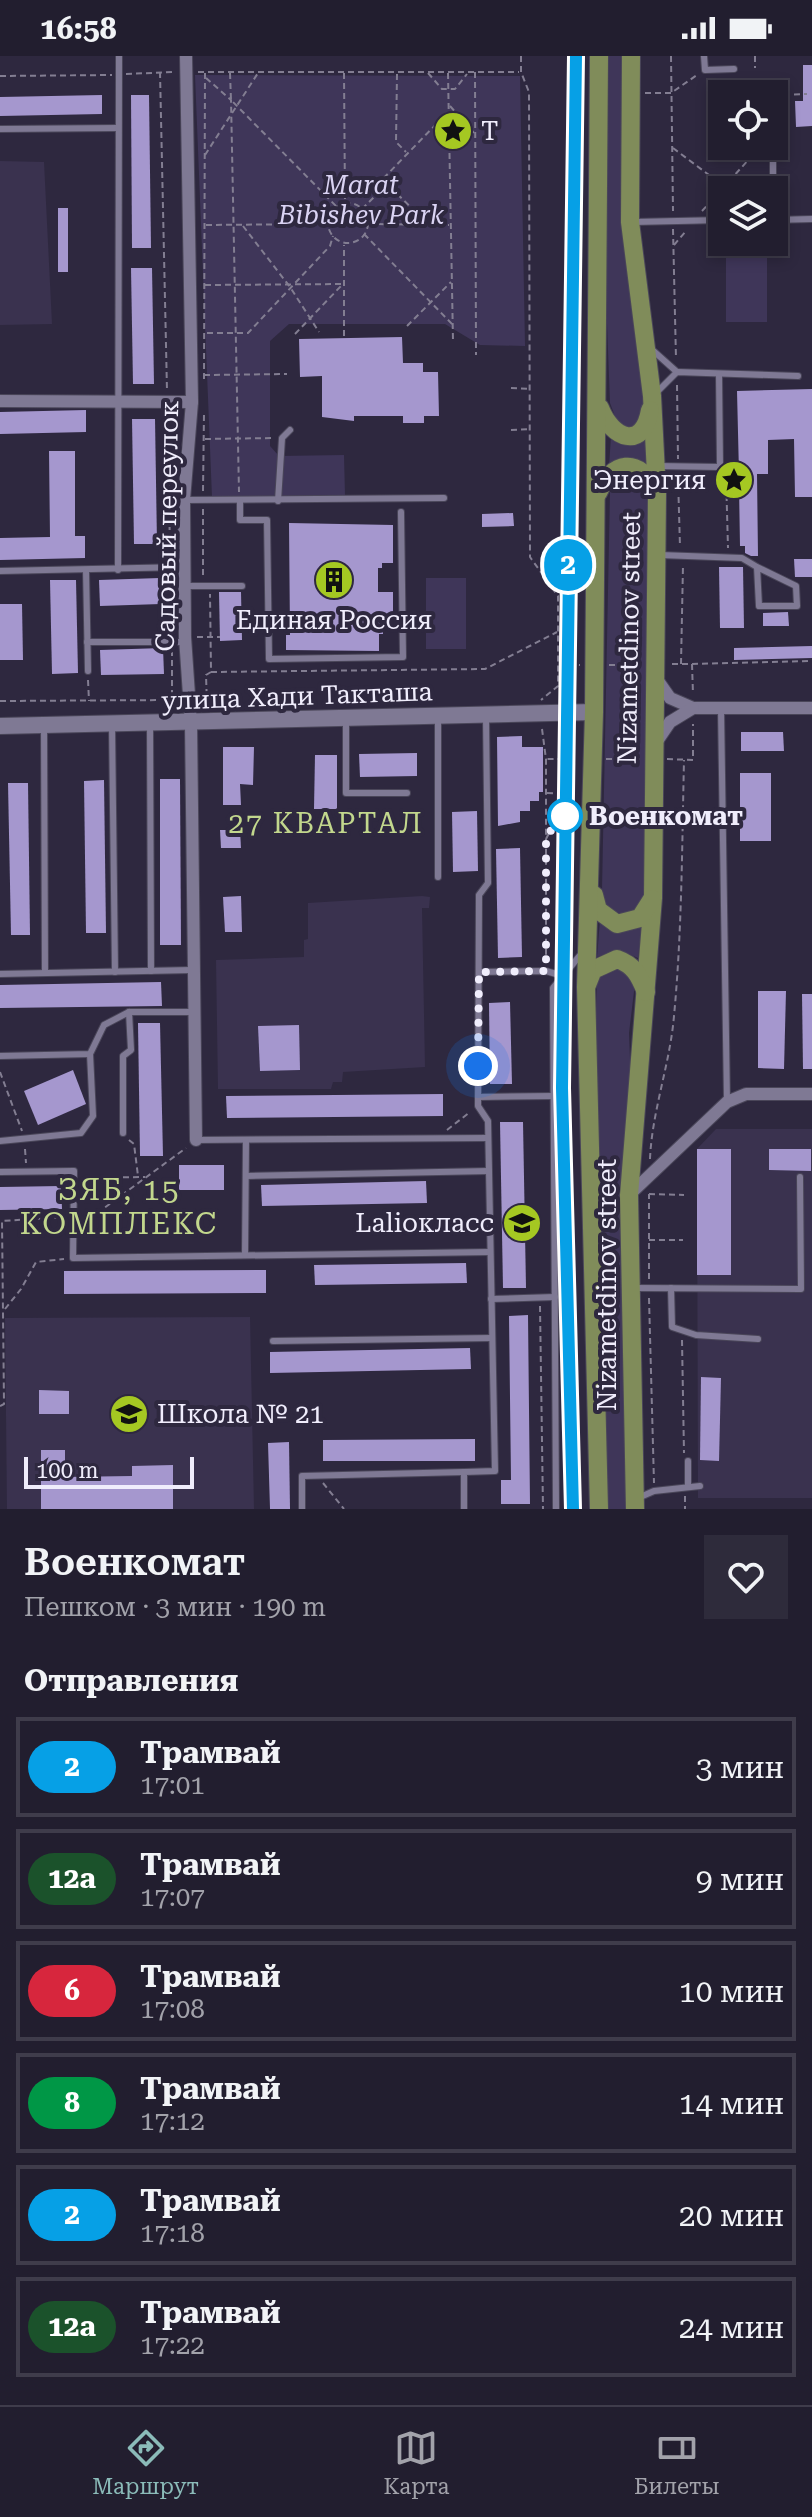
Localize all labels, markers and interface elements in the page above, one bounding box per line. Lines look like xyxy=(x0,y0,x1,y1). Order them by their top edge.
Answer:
text: 16:58 xyxy=(40,11,117,46)
map controls xyxy=(708,80,788,256)
button: locate xyxy=(708,80,788,160)
place icon: Т xyxy=(432,110,474,152)
place label: Т xyxy=(481,116,498,146)
park label: Marat Bibishev Park xyxy=(277,170,445,230)
button: layers xyxy=(708,176,788,256)
street label: Садовый переулок xyxy=(150,400,184,652)
place icon: Энергия xyxy=(713,459,755,501)
place label: Энергия xyxy=(593,465,706,495)
street label: Nizametdinov street xyxy=(612,511,646,764)
line badge: 2 xyxy=(542,539,594,591)
text: 2 xyxy=(560,548,576,581)
building icon: Единая Россия xyxy=(313,559,355,601)
place label: Единая Россия xyxy=(236,605,432,635)
street label: улица Хади Такташа xyxy=(161,676,433,716)
marker: Военкомат xyxy=(548,799,582,833)
place label: Военкомат xyxy=(589,801,743,831)
district label: 27 КВАРТАЛ xyxy=(228,807,424,840)
your location xyxy=(458,1046,498,1086)
street label: Nizametdinov street xyxy=(592,1158,622,1411)
district label: ЗЯБ, 15 КОМПЛЕКС xyxy=(20,1172,218,1241)
school or university icon: Lalioкласс xyxy=(501,1202,543,1244)
place label: Lalioкласс xyxy=(355,1208,494,1238)
school or university icon: Школа № 21 xyxy=(108,1393,150,1435)
place label: Школа № 21 xyxy=(157,1399,324,1429)
scale bar xyxy=(24,1453,194,1489)
text: 100 m xyxy=(36,1458,99,1483)
button: heart xyxy=(704,1535,788,1619)
text: Военкомат xyxy=(24,1540,245,1584)
text: Пешком · 3 мин · 190 m xyxy=(24,1592,326,1622)
text: Отправления xyxy=(24,1663,238,1698)
text: Трамвай xyxy=(140,1735,281,1770)
text: 2 xyxy=(64,1750,80,1783)
text: 3 мин xyxy=(696,1750,784,1785)
text: 17:01 xyxy=(140,1770,205,1800)
text: Трамвай xyxy=(140,1847,281,1882)
text: 12а xyxy=(48,1862,96,1895)
text: 9 мин xyxy=(696,1862,784,1897)
text: 17:07 xyxy=(140,1882,205,1912)
text: Трамвай xyxy=(140,1959,281,1994)
text: 6 xyxy=(64,1974,80,2007)
text: 10 мин xyxy=(679,1974,784,2009)
text: 17:08 xyxy=(140,1994,205,2024)
text: Трамвай xyxy=(140,2071,281,2106)
text: 8 xyxy=(64,2086,80,2119)
text: 14 мин xyxy=(679,2086,784,2121)
text: 17:12 xyxy=(140,2106,205,2136)
text: Трамвай xyxy=(140,2183,281,2218)
text: 2 xyxy=(64,2198,80,2231)
text: 20 мин xyxy=(679,2198,784,2233)
text: 17:18 xyxy=(140,2218,205,2248)
text: Трамвай xyxy=(140,2295,281,2330)
text: 12а xyxy=(48,2310,96,2343)
text: 24 мин xyxy=(679,2310,784,2345)
text: 17:22 xyxy=(140,2330,205,2360)
tab: Маршрут xyxy=(92,2426,199,2499)
tab: Карта xyxy=(384,2426,449,2499)
tab: Билеты xyxy=(634,2426,720,2499)

